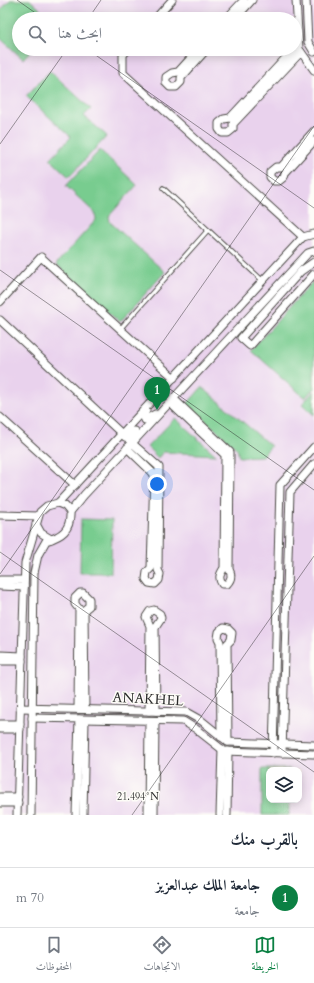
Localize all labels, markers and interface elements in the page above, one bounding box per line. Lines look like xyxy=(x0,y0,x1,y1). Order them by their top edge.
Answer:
search box xyxy=(12,12,302,56)
icon: search xyxy=(26,23,48,45)
text: ابحث هنا xyxy=(58,23,102,43)
pin: 1 xyxy=(144,377,170,410)
your location xyxy=(147,474,167,494)
street label: ANAKHEL xyxy=(112,688,185,710)
map controls xyxy=(266,767,302,803)
button: layers xyxy=(266,767,302,803)
text: 21.494°N xyxy=(117,790,159,804)
text: بالقرب منك xyxy=(231,828,298,851)
text: جامعة الملك عبدالعزيز xyxy=(156,875,260,895)
text: 70 m xyxy=(16,889,44,907)
text: 1 xyxy=(282,889,288,907)
text: جامعة xyxy=(234,902,260,920)
tab: المحفوظات xyxy=(36,934,72,977)
tab: الاتجاهات xyxy=(143,934,180,977)
tab: الخريطة xyxy=(252,934,278,977)

